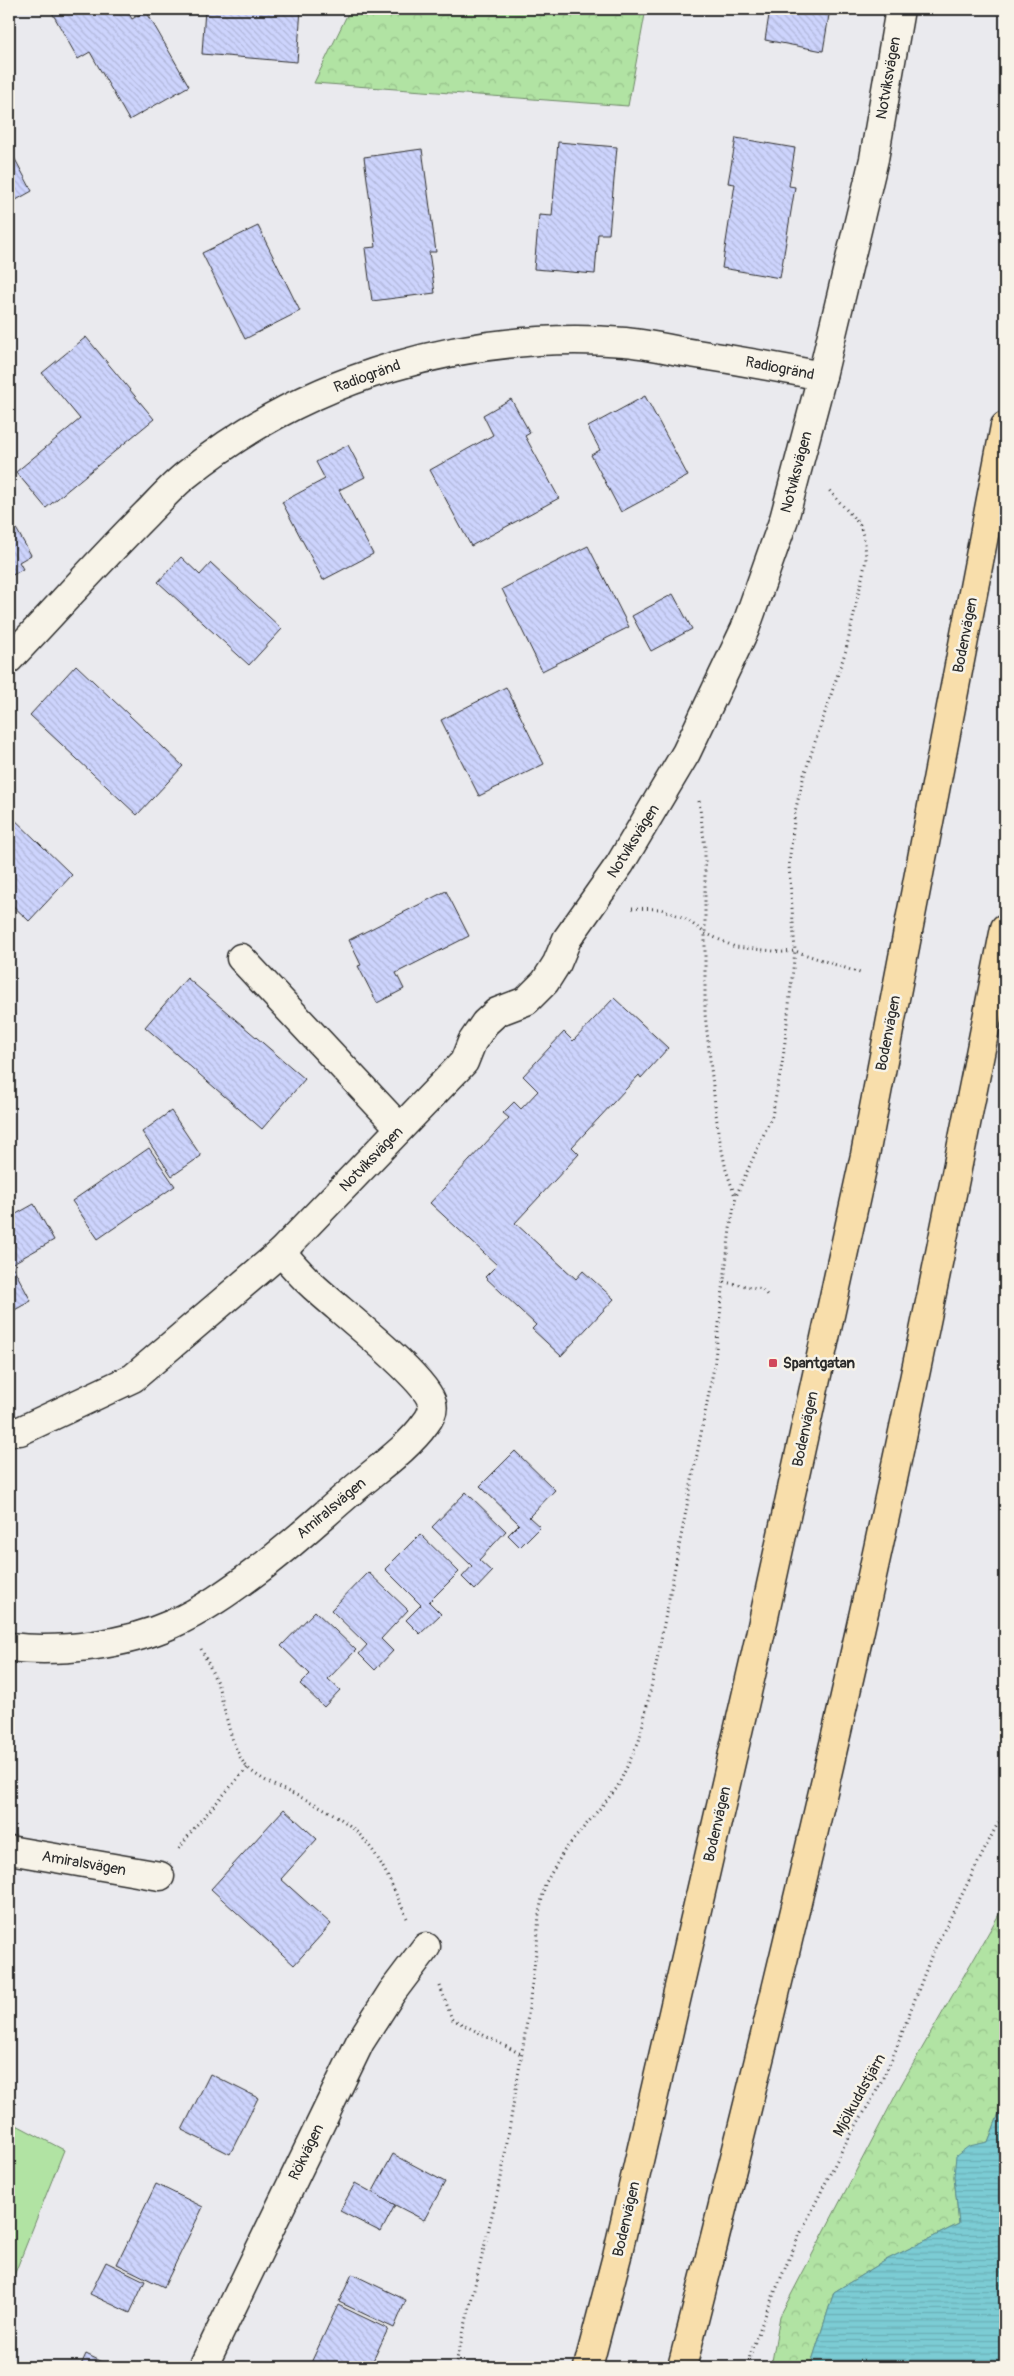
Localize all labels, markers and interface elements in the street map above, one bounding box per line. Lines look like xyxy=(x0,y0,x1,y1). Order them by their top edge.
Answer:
street label: Notviksvägen xyxy=(872,35,905,121)
street label: Radiogränd xyxy=(744,353,816,384)
street label: Radiogränd xyxy=(331,356,403,397)
street label: Notviksvägen xyxy=(776,429,816,515)
street label: Bodenvägen xyxy=(949,596,982,675)
street label: Notviksvägen xyxy=(603,801,664,882)
street label: Bodenvägen xyxy=(872,994,905,1073)
street label: Notviksvägen xyxy=(335,1123,407,1196)
place label: Spantgatan xyxy=(783,1354,855,1373)
marker: Spantgatan xyxy=(767,1357,779,1369)
street label: Bodenvägen xyxy=(788,1390,823,1469)
street label: Amiralsvägen xyxy=(293,1474,370,1543)
street label: Bodenvägen xyxy=(700,1785,735,1864)
street label: Amiralsvägen xyxy=(40,1847,127,1880)
street label: Mjölkuddstjärn xyxy=(829,2051,890,2140)
street label: Rökvägen xyxy=(285,2121,328,2183)
street label: Bodenvägen xyxy=(609,2180,644,2259)

